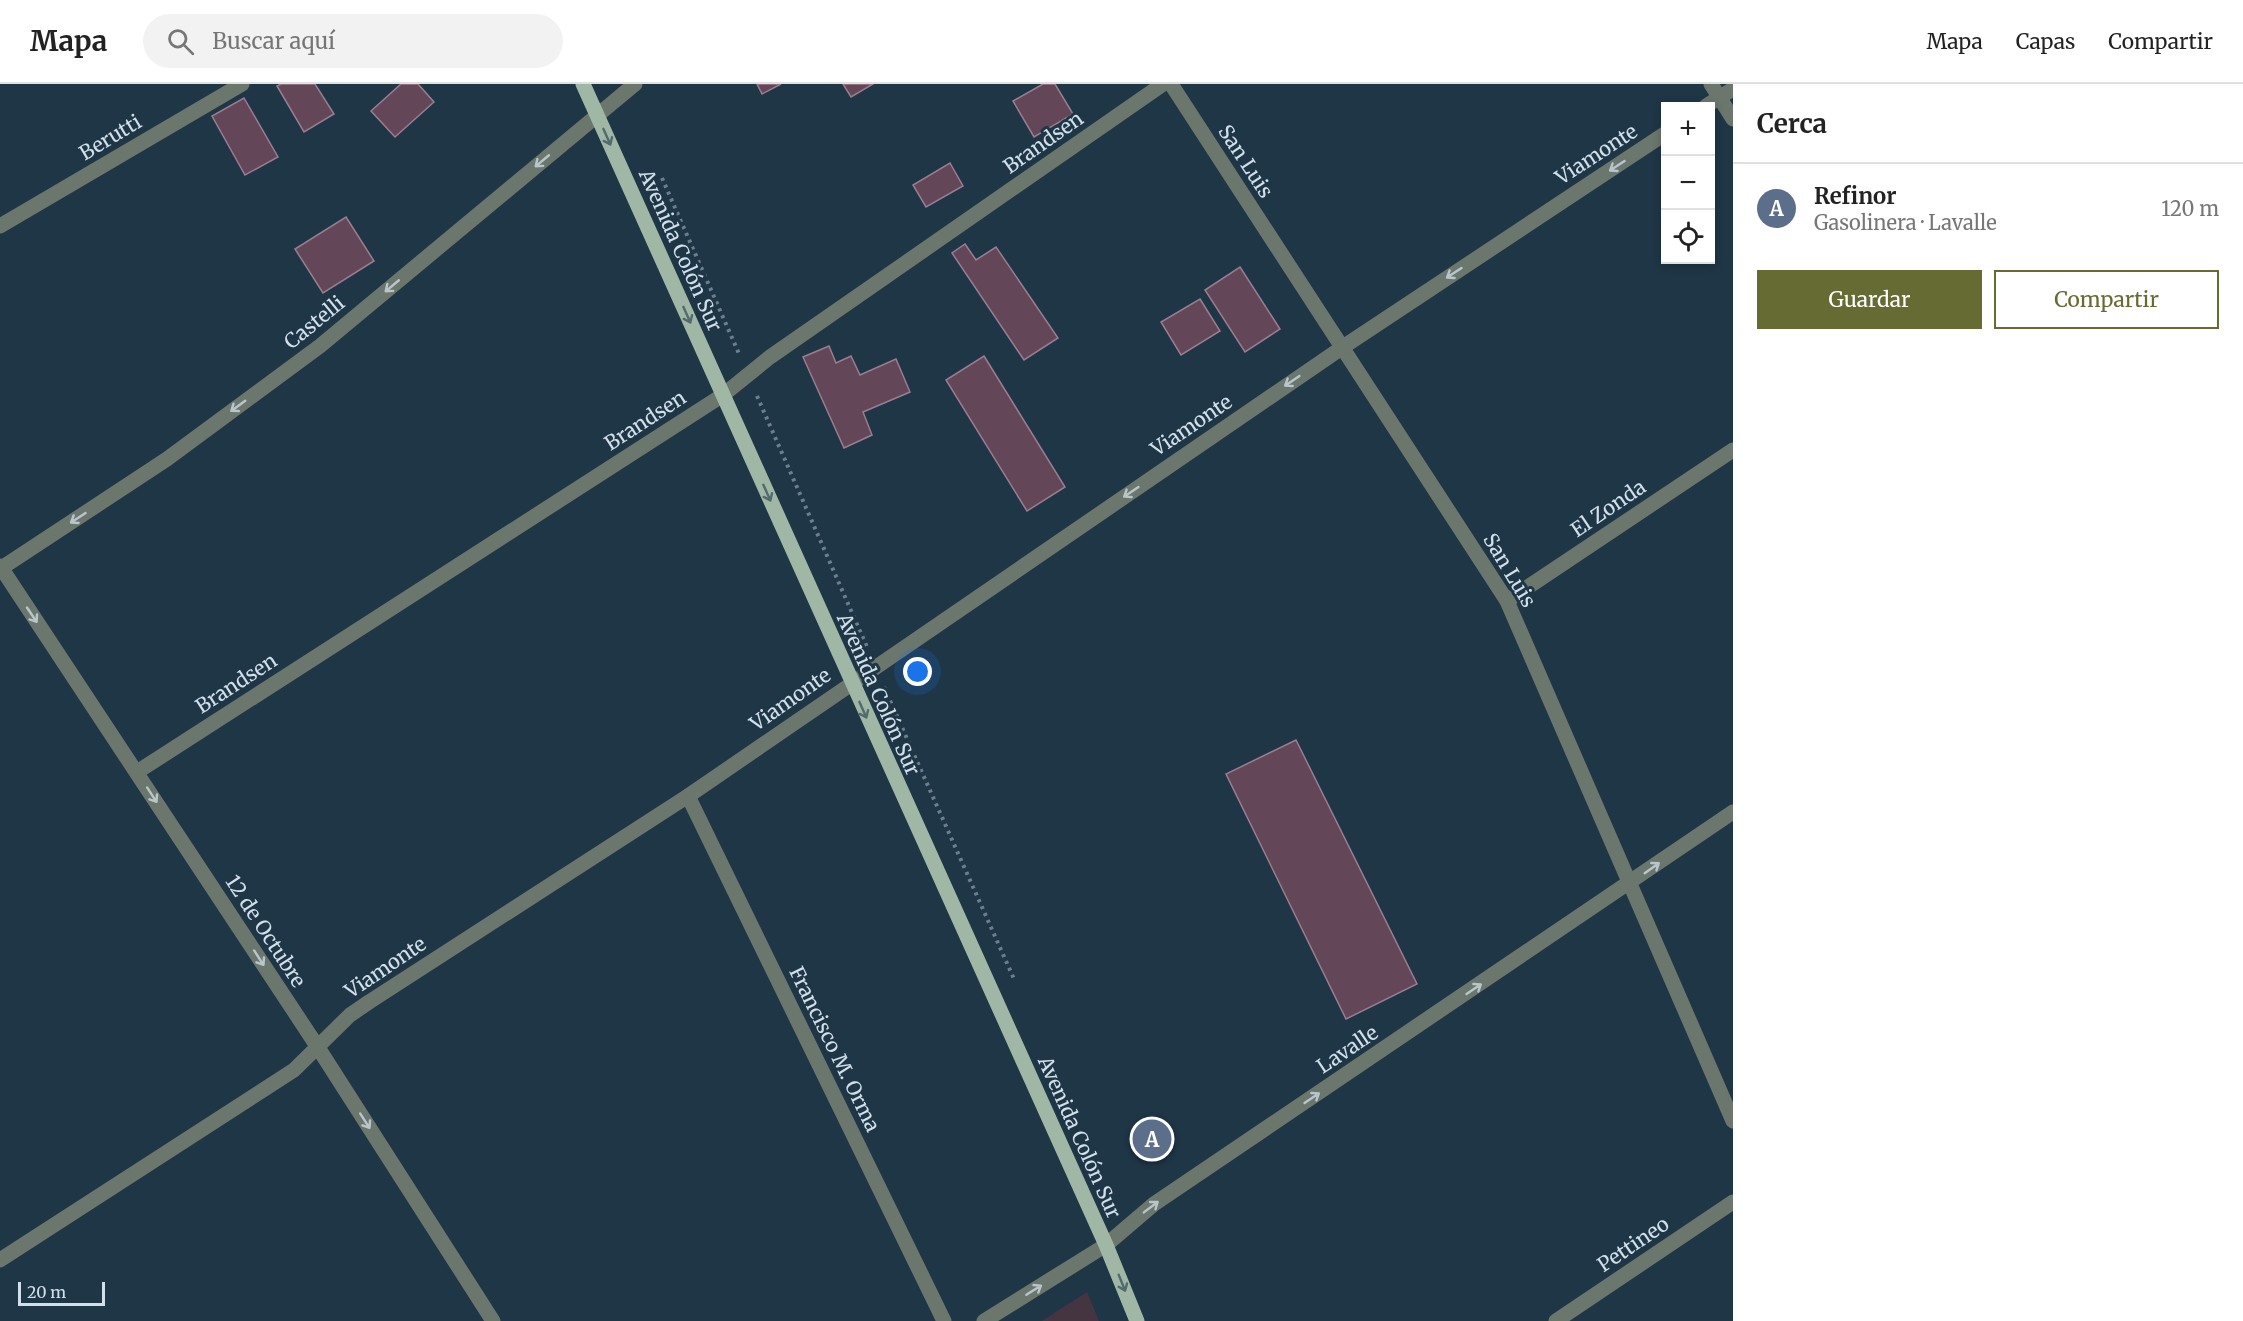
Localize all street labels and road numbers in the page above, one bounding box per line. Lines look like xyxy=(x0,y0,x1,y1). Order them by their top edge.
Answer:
street label: Brandsen xyxy=(998,105,1088,179)
street label: Berutti xyxy=(74,109,146,165)
street label: Viamonte xyxy=(1550,118,1642,190)
street label: San Luis xyxy=(1213,120,1279,202)
street label: Avenida Colón Sur xyxy=(634,164,728,335)
street label: Castelli xyxy=(279,290,349,354)
street label: Brandsen xyxy=(600,385,690,455)
street label: Viamonte xyxy=(1145,389,1236,462)
street label: El Zonda xyxy=(1566,474,1650,542)
street label: San Luis xyxy=(1478,528,1542,612)
street label: Avenida Colón Sur xyxy=(832,608,926,779)
street label: Brandsen xyxy=(191,648,281,718)
street label: Viamonte xyxy=(744,662,835,736)
street label: 12 de Octubre xyxy=(220,870,312,992)
street label: Viamonte xyxy=(339,931,430,1004)
street label: Francisco M. Orma xyxy=(784,962,886,1136)
street label: Lavalle xyxy=(1312,1020,1382,1078)
street label: Avenida Colón Sur xyxy=(1033,1051,1127,1222)
street label: Pettineo xyxy=(1592,1211,1674,1277)

